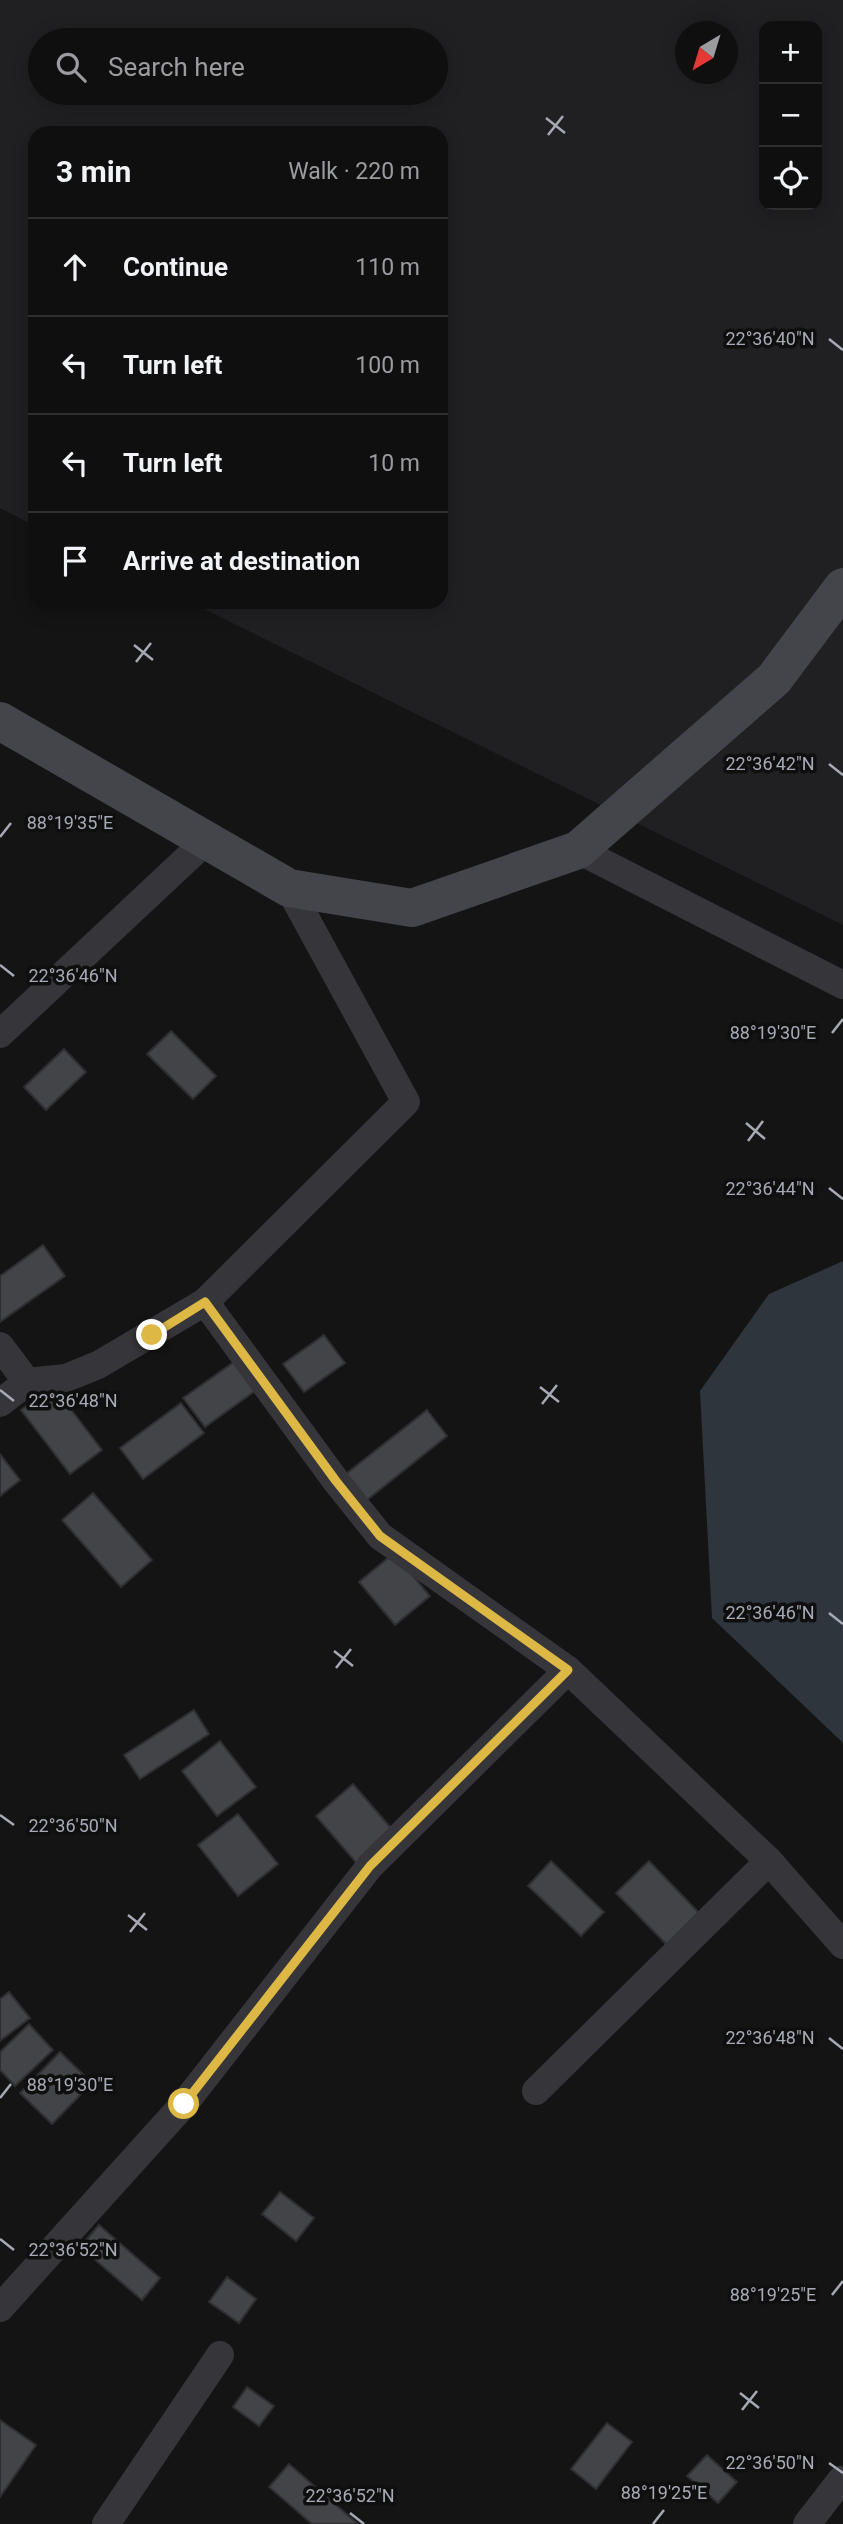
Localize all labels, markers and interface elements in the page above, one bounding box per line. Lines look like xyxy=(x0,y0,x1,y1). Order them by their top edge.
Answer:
north arrow xyxy=(675,21,738,84)
map controls xyxy=(759,21,822,210)
button: + xyxy=(759,21,822,84)
search box xyxy=(28,28,448,105)
icon: search xyxy=(52,48,90,86)
text: Search here xyxy=(108,52,245,82)
button: − xyxy=(759,84,822,147)
button: locate xyxy=(759,147,822,210)
text: 3 min xyxy=(56,154,131,189)
text: Walk · 220 m xyxy=(288,158,420,185)
icon: ahead xyxy=(56,248,94,286)
text: Continue xyxy=(123,252,228,282)
text: 110 m xyxy=(355,254,420,281)
text: 22°36'40"N xyxy=(725,328,815,349)
icon: left xyxy=(56,346,94,384)
text: Turn left xyxy=(123,350,222,380)
text: 100 m xyxy=(355,352,420,379)
icon: left xyxy=(56,444,94,482)
text: Turn left xyxy=(123,448,222,478)
text: 10 m xyxy=(368,450,420,477)
icon: arrive xyxy=(56,542,94,580)
text: Arrive at destination xyxy=(123,546,360,576)
text: 22°36'42"N xyxy=(725,753,815,774)
text: 88°19'35"E xyxy=(27,812,113,833)
text: 22°36'46"N xyxy=(28,965,118,986)
text: 88°19'30"E xyxy=(730,1022,816,1043)
text: 22°36'44"N xyxy=(725,1178,815,1199)
route end xyxy=(136,1319,167,1350)
text: 22°36'48"N xyxy=(28,1390,118,1411)
text: 22°36'46"N xyxy=(725,1602,815,1623)
text: 22°36'50"N xyxy=(28,1815,118,1836)
text: 22°36'48"N xyxy=(725,2027,815,2048)
text: 88°19'30"E xyxy=(27,2074,113,2095)
route start xyxy=(168,2088,199,2119)
text: 22°36'52"N xyxy=(28,2239,118,2260)
text: 88°19'25"E xyxy=(730,2284,816,2305)
text: 22°36'50"N xyxy=(725,2452,815,2473)
text: 88°19'25"E xyxy=(621,2482,707,2503)
text: 22°36'52"N xyxy=(305,2485,395,2506)

